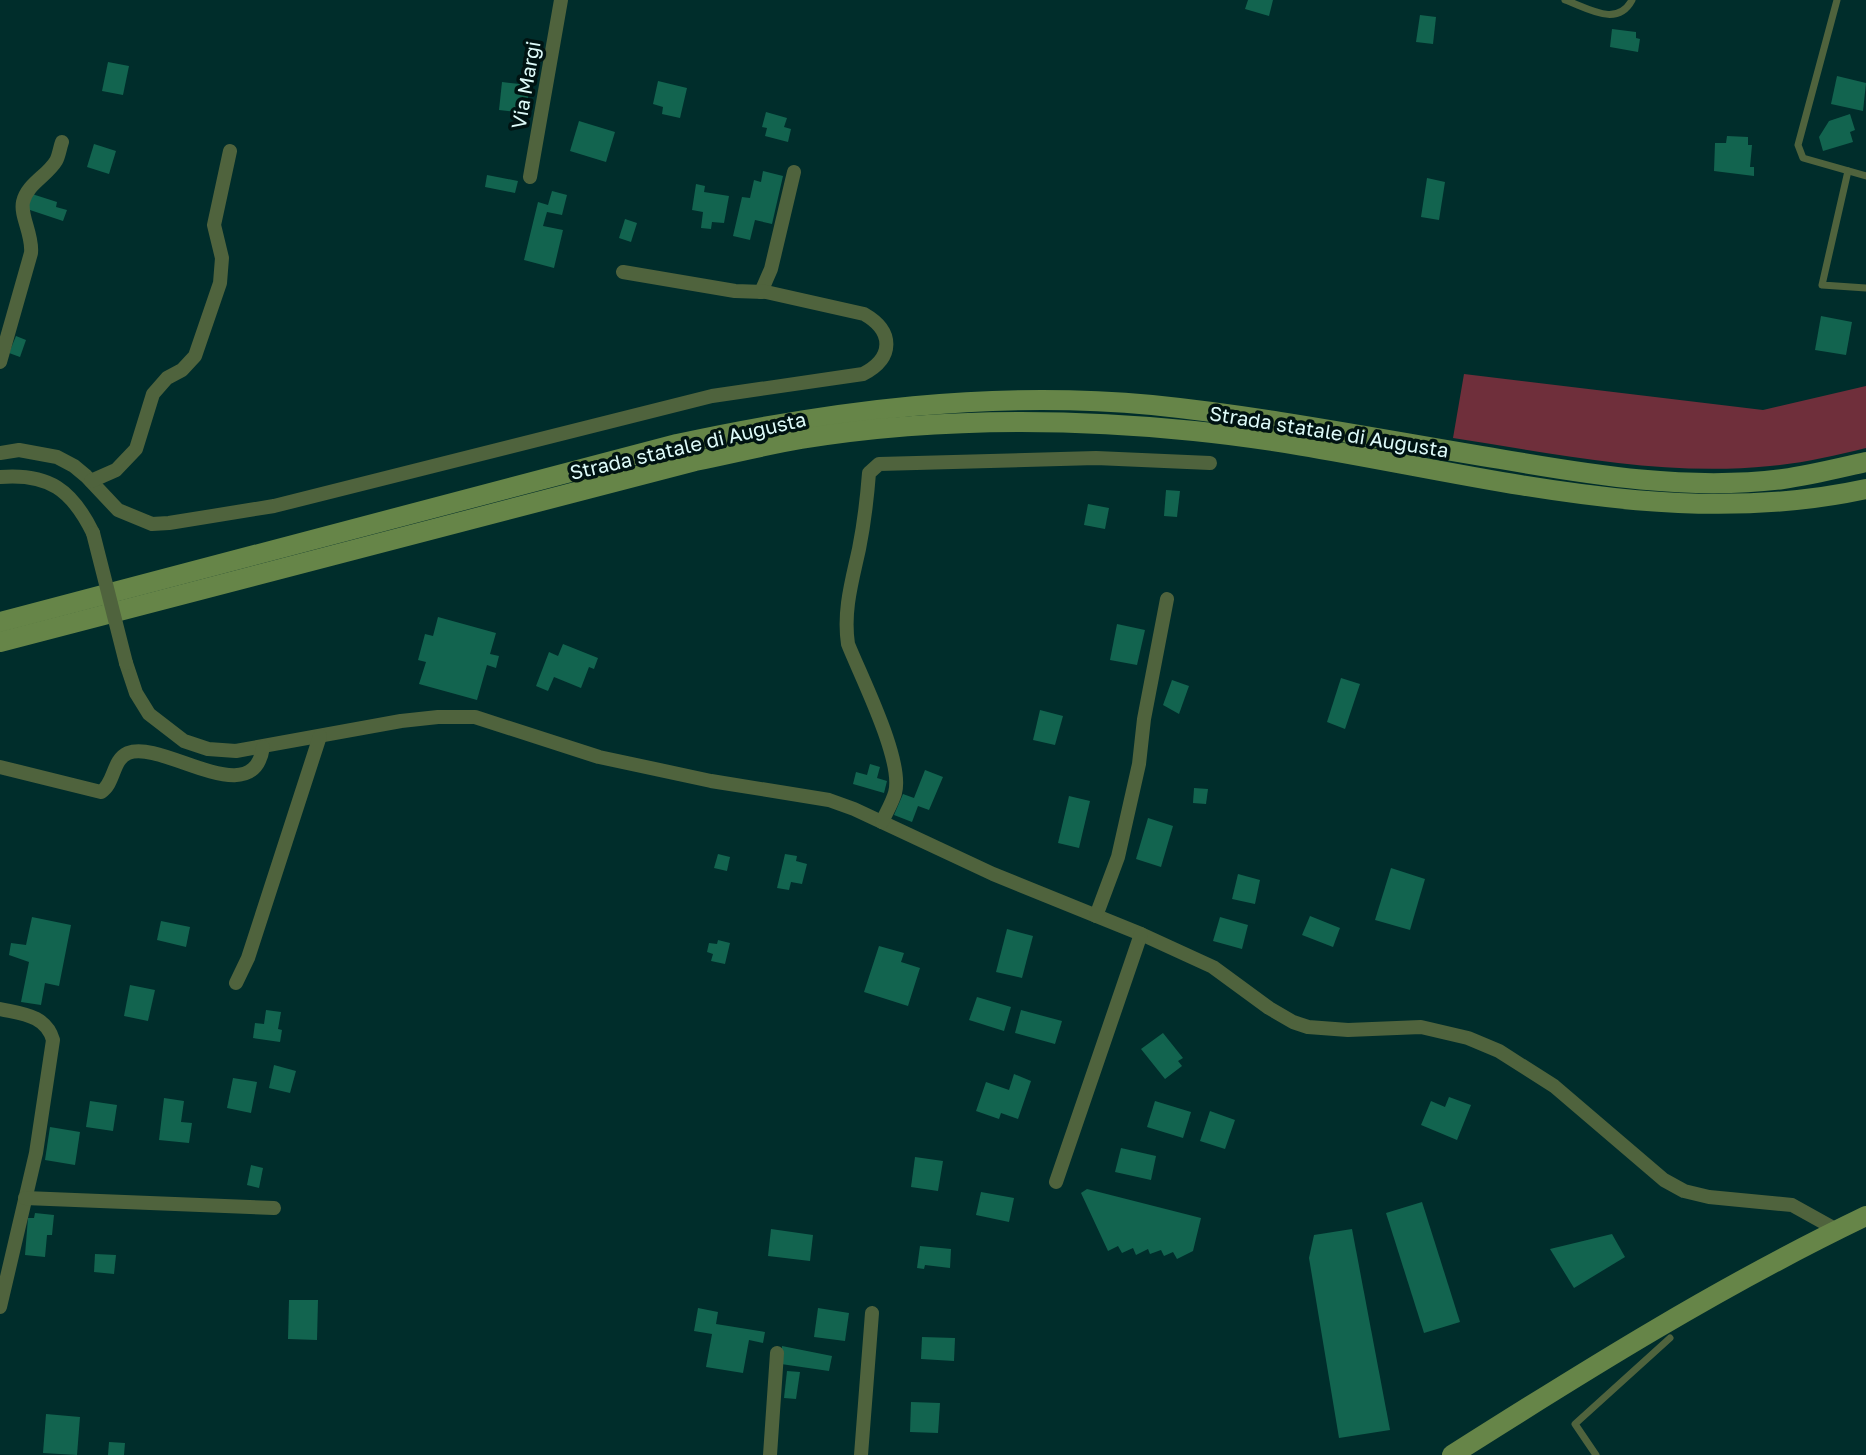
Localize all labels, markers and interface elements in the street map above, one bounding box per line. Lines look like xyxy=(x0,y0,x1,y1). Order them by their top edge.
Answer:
street label: Via Margi xyxy=(505,39,545,131)
street label: Strada statale di Augusta xyxy=(1208,400,1450,462)
street label: Strada statale di Augusta xyxy=(567,406,808,484)

